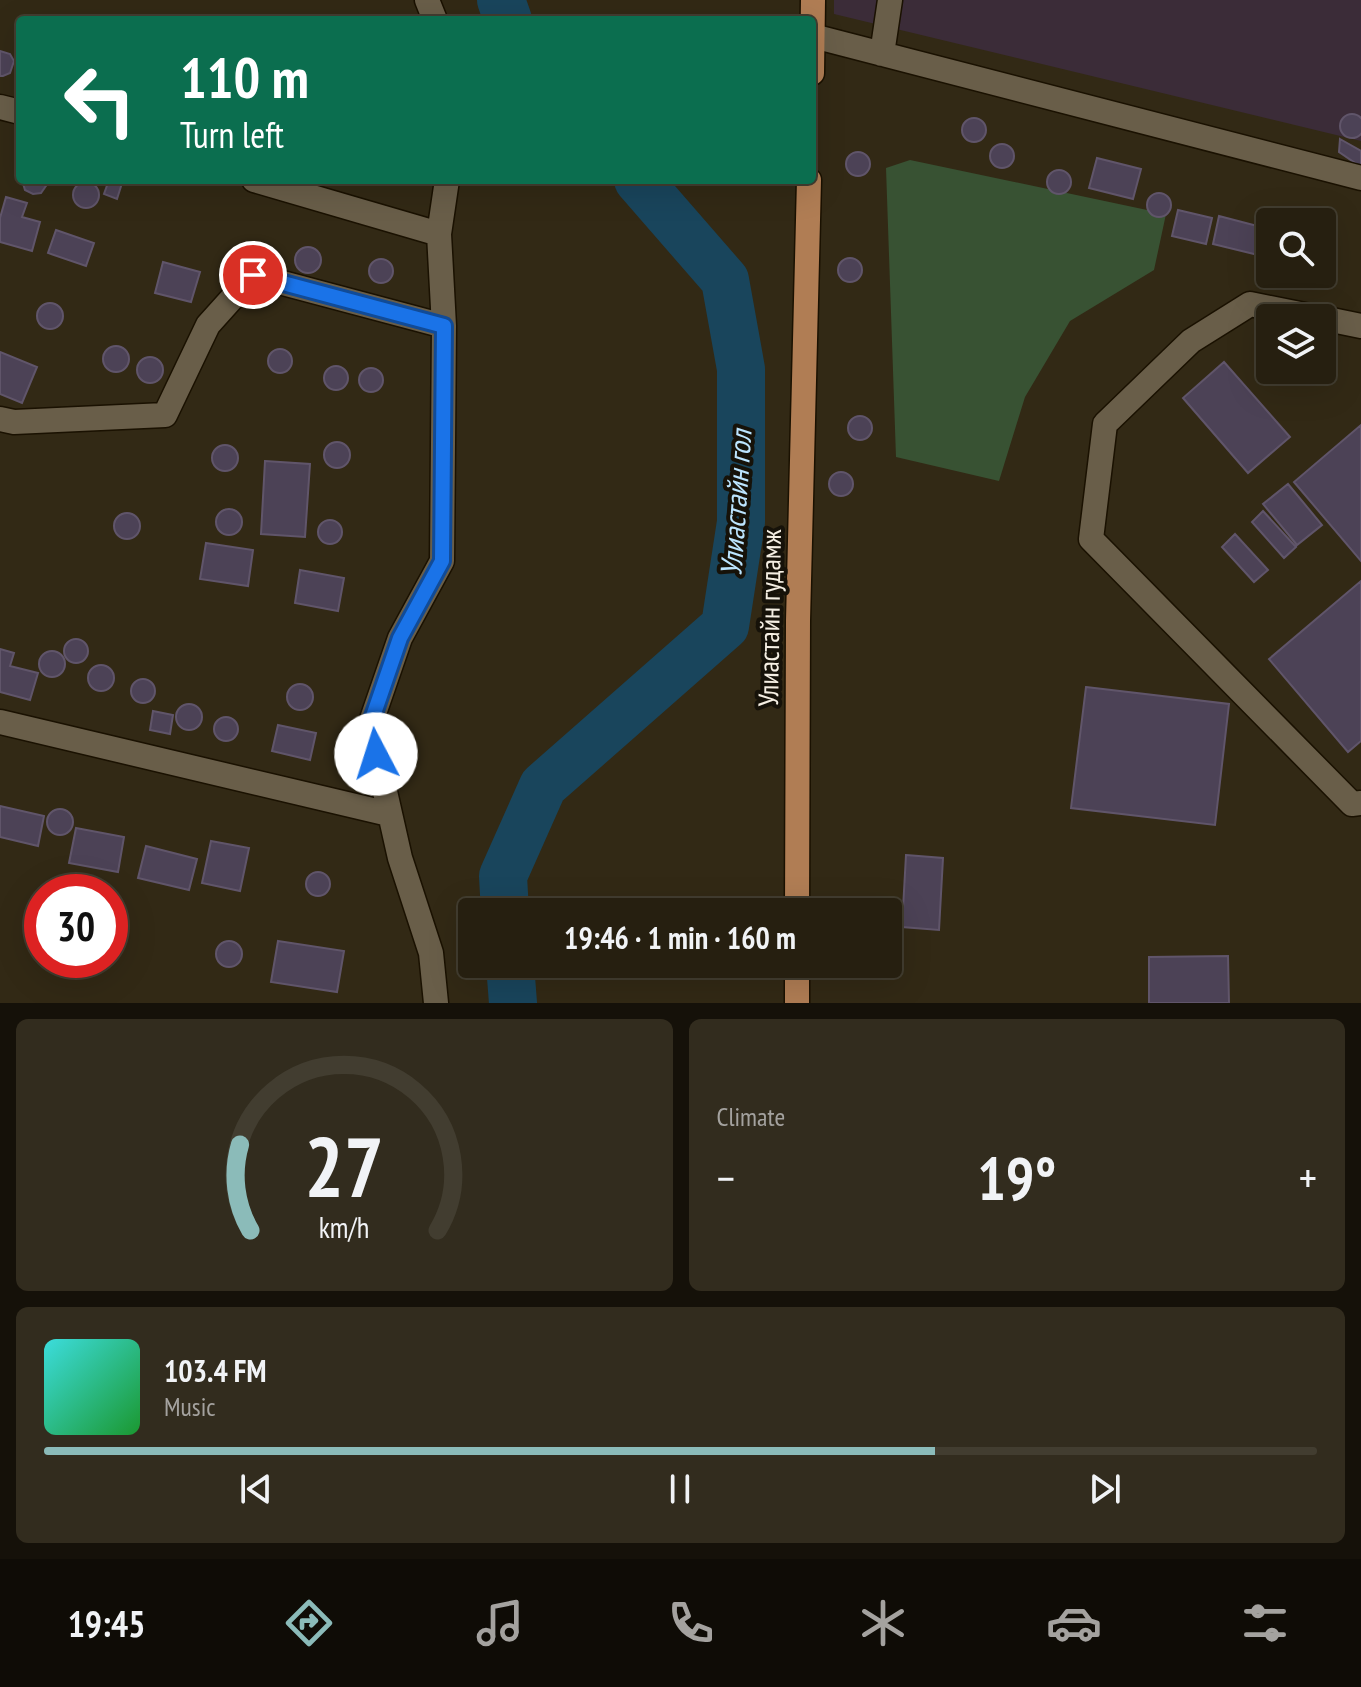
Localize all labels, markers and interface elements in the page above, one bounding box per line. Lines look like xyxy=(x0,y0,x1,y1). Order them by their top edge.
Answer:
text: 110 m xyxy=(180,41,309,113)
icon: left xyxy=(48,48,152,152)
text: Turn left xyxy=(180,111,284,158)
map controls xyxy=(1256,208,1336,384)
button: search xyxy=(1256,208,1336,288)
pin xyxy=(219,241,287,309)
icon: arrive xyxy=(231,253,275,297)
button: layers xyxy=(1256,304,1336,384)
water label: Улиастайн гол xyxy=(710,426,760,578)
street label: Улиастайн гудамж xyxy=(749,528,789,707)
position arrow xyxy=(334,712,418,796)
speed limit sign: 30 xyxy=(24,874,128,978)
text: 19:46 · 1 min · 160 m xyxy=(564,918,796,957)
text: Climate xyxy=(717,1100,785,1133)
text: 27 xyxy=(304,1112,384,1220)
text: 19° xyxy=(977,1139,1056,1217)
text: − xyxy=(717,1149,735,1206)
text: + xyxy=(1299,1149,1317,1206)
text: km/h xyxy=(319,1209,370,1246)
text: 103.4 FM xyxy=(164,1351,266,1390)
text: Music xyxy=(164,1390,216,1423)
icon: previous xyxy=(234,1467,278,1511)
icon: pause xyxy=(658,1467,702,1511)
icon: next xyxy=(1083,1467,1127,1511)
icon: directions xyxy=(281,1595,337,1651)
icon: music xyxy=(472,1595,528,1651)
icon: phone xyxy=(663,1595,719,1651)
icon: climate xyxy=(855,1595,911,1651)
icon: car xyxy=(1046,1595,1102,1651)
icon: filters xyxy=(1237,1595,1293,1651)
text: 19:45 xyxy=(68,1600,146,1647)

